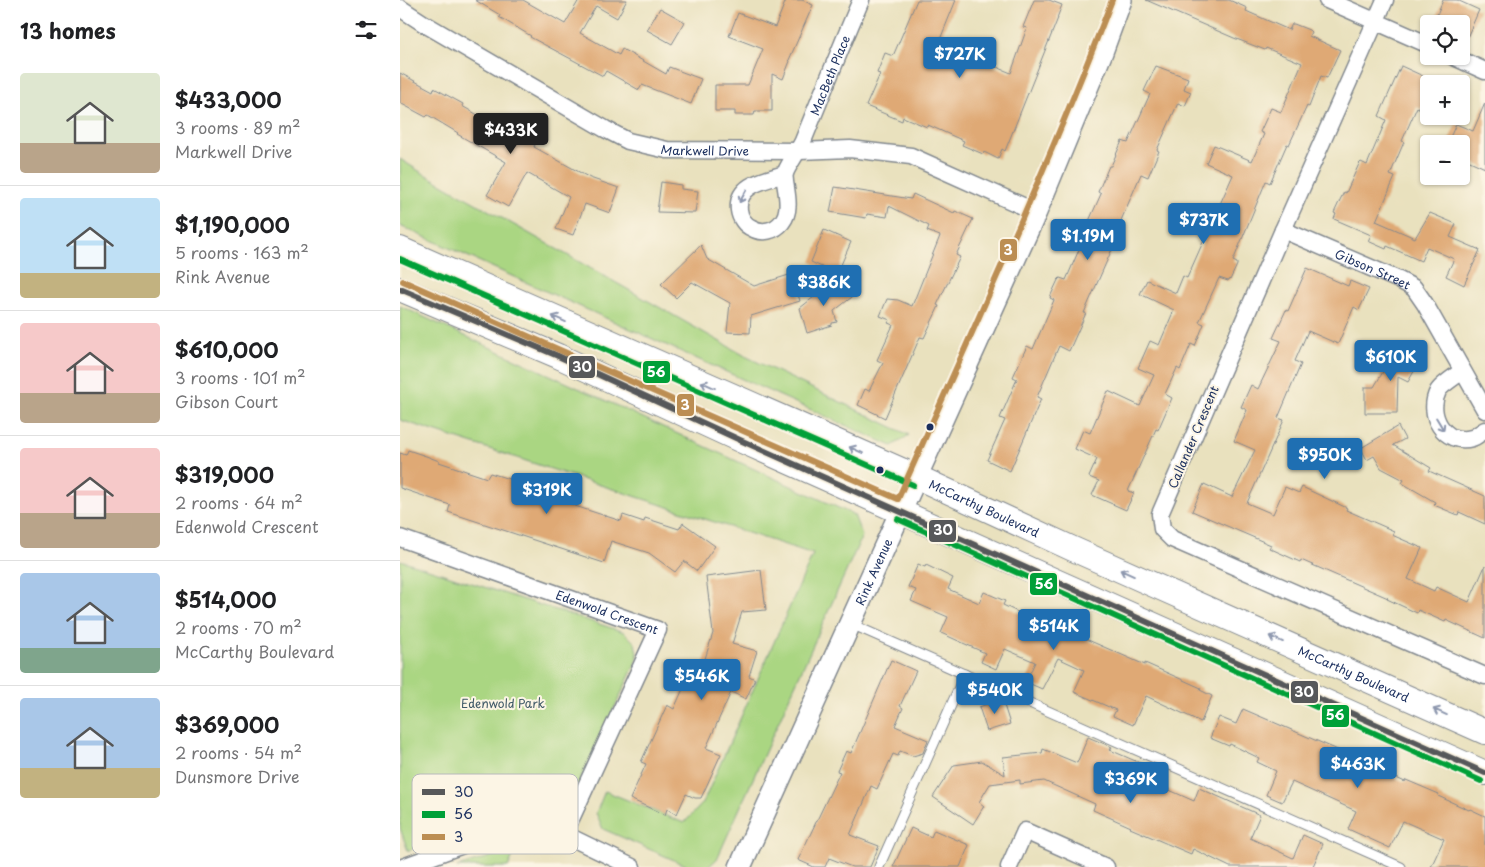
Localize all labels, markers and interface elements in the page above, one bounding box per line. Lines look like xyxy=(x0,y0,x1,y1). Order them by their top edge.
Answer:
text: 13 homes xyxy=(20,14,116,46)
map controls xyxy=(1420,15,1470,185)
button: locate xyxy=(1420,15,1470,65)
icon: filters xyxy=(352,16,380,44)
street label: MacBeth Place xyxy=(805,32,854,118)
pin: $727K xyxy=(925,36,995,79)
text: $727K xyxy=(934,41,986,65)
button: + xyxy=(1420,75,1470,125)
text: $433,000 xyxy=(175,83,282,115)
icon: home xyxy=(60,93,120,153)
pin: $433K xyxy=(476,112,546,155)
text: 3 rooms · 89 m² xyxy=(175,115,300,139)
text: $433K xyxy=(484,117,538,141)
button: − xyxy=(1420,135,1470,185)
text: Markwell Drive xyxy=(175,139,292,163)
street label: Markwell Drive xyxy=(659,140,749,160)
one-way arrow xyxy=(738,188,748,203)
pin: $737K xyxy=(1169,202,1239,245)
text: $737K xyxy=(1179,207,1229,231)
text: $1,190,000 xyxy=(175,208,290,240)
icon: home xyxy=(60,218,120,278)
pin: $1.19M xyxy=(1047,218,1129,261)
text: $1.19M xyxy=(1062,223,1114,247)
line badge: 3 xyxy=(999,238,1018,262)
text: 3 xyxy=(1003,239,1013,260)
text: 5 rooms · 163 m² xyxy=(175,240,309,264)
street label: Gibson Street xyxy=(1332,245,1414,294)
text: Rink Avenue xyxy=(175,264,270,288)
pin: $386K xyxy=(789,264,859,307)
text: $386K xyxy=(797,269,851,293)
one-way arrow xyxy=(552,314,567,324)
text: $610,000 xyxy=(175,333,279,365)
pin: $610K xyxy=(1356,340,1426,382)
icon: home xyxy=(60,343,120,403)
text: $610K xyxy=(1365,344,1417,368)
line badge: 30 xyxy=(568,355,596,379)
text: 30 xyxy=(572,356,592,377)
line badge: 56 xyxy=(642,360,671,384)
text: 56 xyxy=(647,361,666,382)
text: 3 rooms · 101 m² xyxy=(175,365,306,389)
one-way arrow xyxy=(701,379,716,389)
street label: Callander Crescent xyxy=(1163,383,1223,491)
text: Gibson Court xyxy=(175,389,278,413)
line badge: 3 xyxy=(676,393,695,417)
text: 3 xyxy=(680,394,690,415)
one-way arrow xyxy=(1435,416,1445,430)
unlabelled marker xyxy=(925,422,935,432)
pin: $950K xyxy=(1290,438,1360,480)
text: $950K xyxy=(1298,442,1352,466)
one-way arrow xyxy=(849,444,864,454)
text: $319,000 xyxy=(175,458,274,490)
unlabelled marker xyxy=(875,465,885,475)
icon: home xyxy=(60,468,120,528)
pin: $319K xyxy=(512,472,582,515)
street label: McCarthy Boulevard xyxy=(926,475,1043,542)
text: $319K xyxy=(522,477,572,501)
text: 2 rooms · 64 m² xyxy=(175,490,303,514)
text: Edenwold Crescent xyxy=(175,514,318,538)
line badge: 30 xyxy=(928,519,957,543)
text: 30 xyxy=(933,519,953,540)
street label: Rink Avenue xyxy=(850,535,897,608)
one-way arrow xyxy=(1120,568,1135,578)
line badge: 56 xyxy=(1029,572,1058,596)
text: 56 xyxy=(1035,573,1054,594)
text: $514,000 xyxy=(175,583,277,615)
street label: Edenwold Crescent xyxy=(553,585,661,638)
icon: home xyxy=(60,593,120,653)
pin: $514K xyxy=(1019,608,1089,651)
text: $514K xyxy=(1029,613,1079,637)
text: 2 rooms · 70 m² xyxy=(175,615,302,639)
one-way arrow xyxy=(1269,634,1284,644)
text: McCarthy Boulevard xyxy=(175,639,334,663)
street label: McCarthy Boulevard xyxy=(1295,641,1413,706)
pin: $546K xyxy=(667,658,737,701)
text: $546K xyxy=(674,663,730,687)
pin: $540K xyxy=(960,672,1030,715)
text: $540K xyxy=(967,677,1023,701)
line badge: 30 xyxy=(1290,680,1319,704)
text: 30 xyxy=(1294,681,1314,702)
park label: Edenwold Park xyxy=(461,694,545,712)
line badge: 56 xyxy=(1321,704,1350,728)
text: 56 xyxy=(1326,704,1345,725)
one-way arrow xyxy=(1433,707,1448,717)
text: $369,000 xyxy=(175,708,279,740)
icon: home xyxy=(60,718,120,778)
text: 2 rooms · 54 m² xyxy=(175,740,302,764)
pin: $463K xyxy=(1323,746,1393,789)
text: $463K xyxy=(1331,751,1385,775)
pin: $369K xyxy=(1096,762,1166,804)
text: Dunsmore Drive xyxy=(175,764,299,788)
text: $369K xyxy=(1105,766,1157,790)
legend xyxy=(412,774,578,854)
text: 30 xyxy=(454,781,473,802)
text: 56 xyxy=(454,803,473,824)
text: 3 xyxy=(454,826,463,847)

